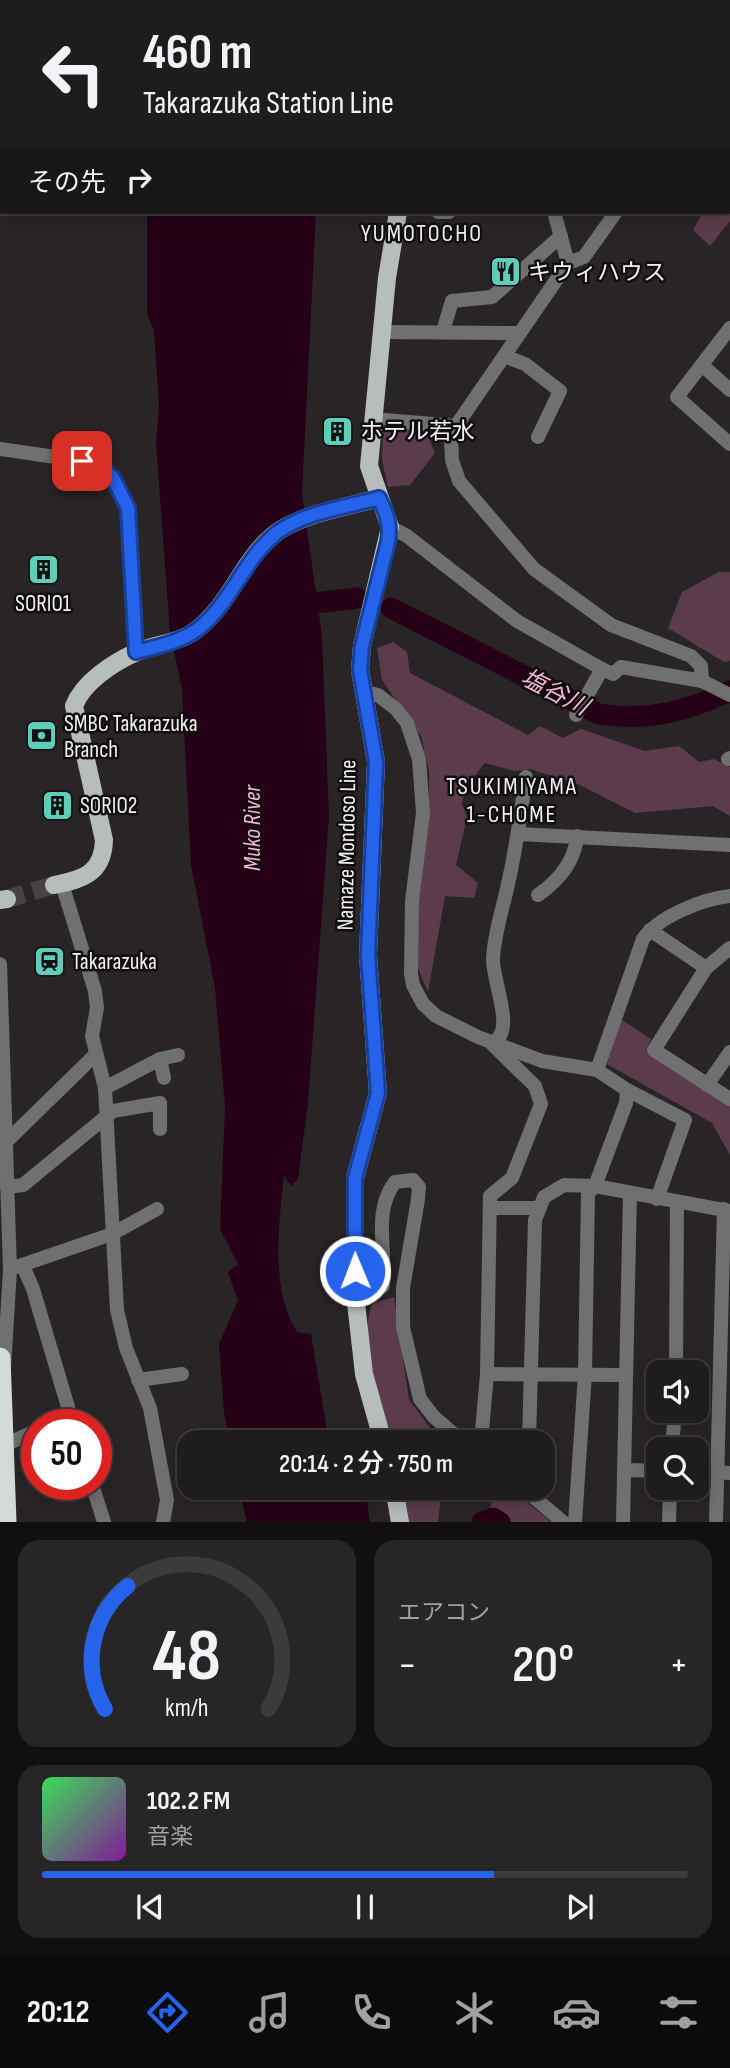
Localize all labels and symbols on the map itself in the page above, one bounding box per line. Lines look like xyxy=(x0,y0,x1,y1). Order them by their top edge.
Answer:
district label: YUMOTOCHO xyxy=(361,219,483,248)
restaurant icon: キウィハウス xyxy=(488,255,522,289)
place label: キウィハウス xyxy=(528,259,666,287)
building icon: ホテル若水 xyxy=(320,414,354,448)
place label: ホテル若水 xyxy=(360,418,475,446)
pin xyxy=(52,431,112,491)
building icon: SORIO1 xyxy=(26,552,60,586)
place label: SORIO1 xyxy=(15,590,71,618)
water label: 塩谷川 xyxy=(516,663,596,723)
place label: SMBC Takarazuka Branch xyxy=(64,710,198,764)
bank icon: SMBC Takarazuka Branch xyxy=(24,719,58,753)
street label: Namaze Mondoso Line xyxy=(332,759,362,931)
district label: TSUKIMIYAMA 1-CHOME xyxy=(446,772,578,829)
water label: Muko River xyxy=(238,784,267,871)
building icon: SORIO2 xyxy=(40,788,74,822)
place label: SORIO2 xyxy=(80,792,137,820)
station icon: Takarazuka xyxy=(32,944,66,978)
place label: Takarazuka xyxy=(72,948,157,976)
position arrow xyxy=(318,1234,392,1308)
speed limit sign: 50 xyxy=(21,1409,112,1500)

